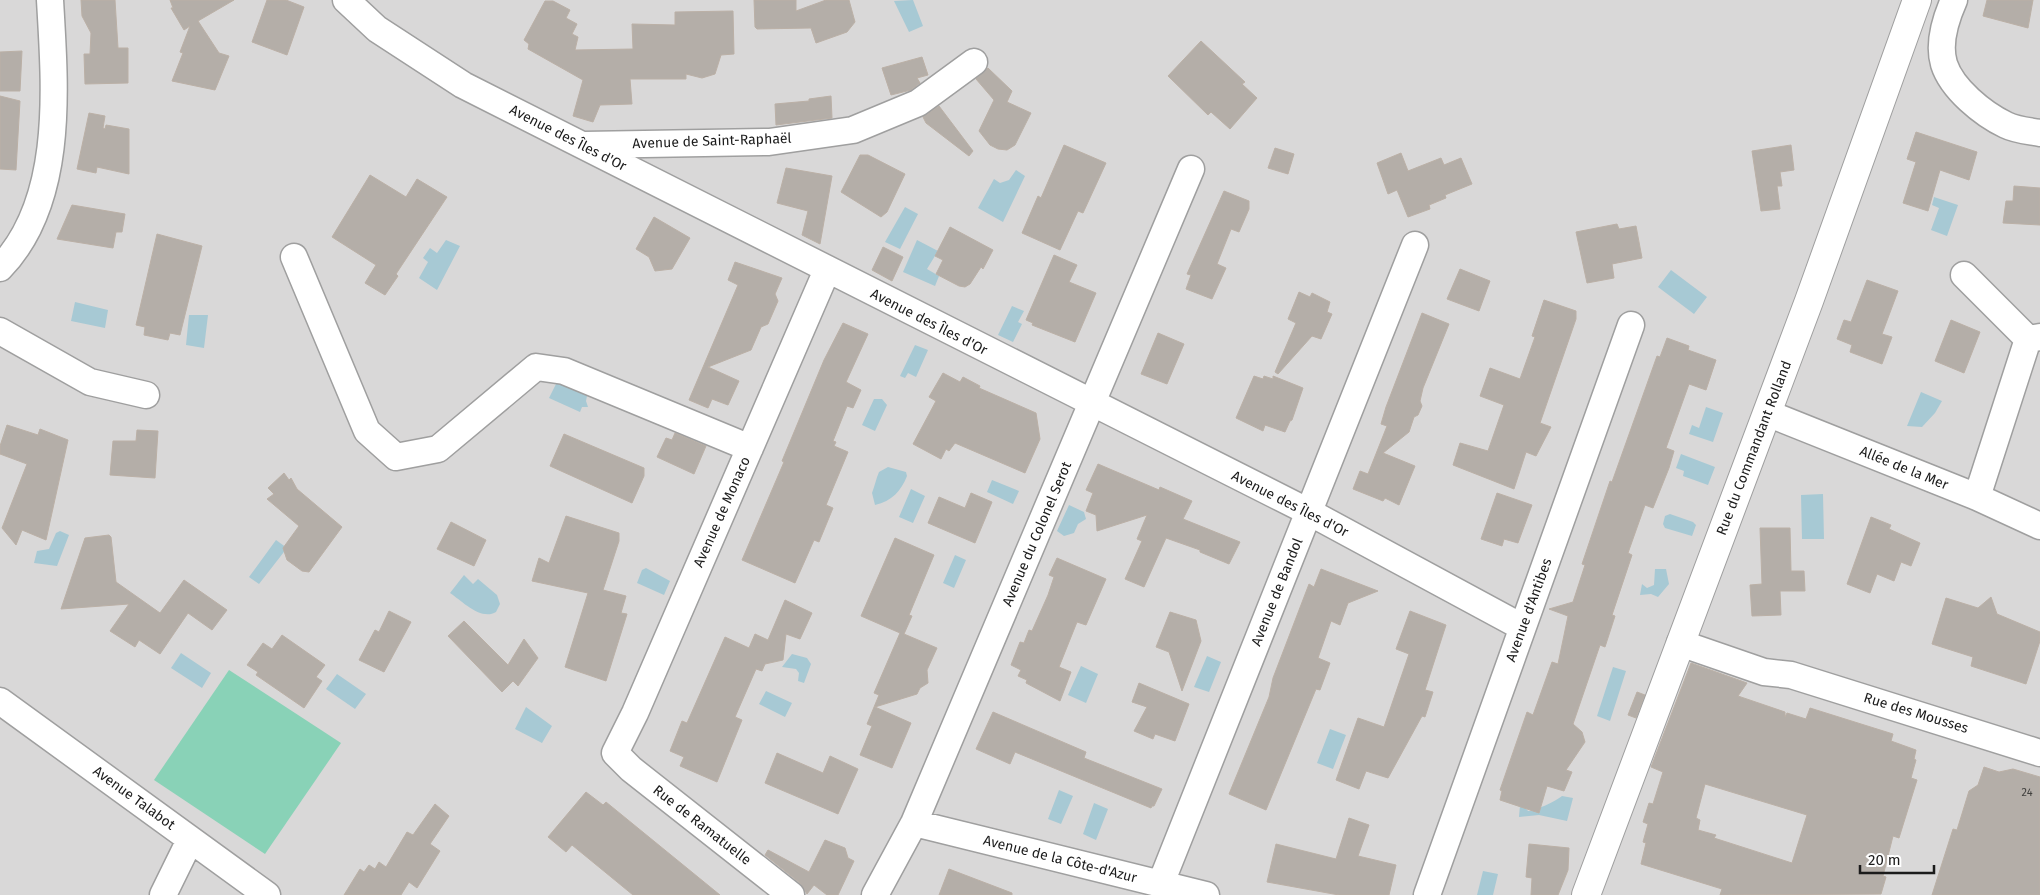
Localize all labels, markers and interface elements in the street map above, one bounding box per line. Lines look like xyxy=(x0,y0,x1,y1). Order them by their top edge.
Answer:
street label: Avenue des Îles d'Or xyxy=(507,100,630,175)
street label: Avenue de Saint-Raphaël xyxy=(632,130,792,152)
street label: Avenue des Îles d'Or xyxy=(868,284,991,359)
street label: Rue du Commandant Rolland xyxy=(1713,358,1795,538)
street label: Allée de la Mer xyxy=(1857,442,1951,494)
street label: Avenue de Monaco xyxy=(690,454,754,570)
street label: Avenue du Colonel Serot xyxy=(999,458,1076,609)
street label: Avenue des Îles d'Or xyxy=(1229,466,1352,541)
street label: Avenue de Bandol xyxy=(1248,536,1306,648)
street label: Avenue d'Antibes xyxy=(1502,555,1556,664)
street label: Rue des Mousses xyxy=(1862,689,1971,737)
street label: Avenue Talabot xyxy=(90,763,179,834)
street label: Rue de Ramatuelle xyxy=(650,781,754,869)
house number: 24 xyxy=(2022,786,2033,799)
street label: Avenue de la Côte-d'Azur xyxy=(981,832,1139,886)
scale bar xyxy=(1860,842,1934,874)
text: 20 m xyxy=(1868,851,1901,869)

